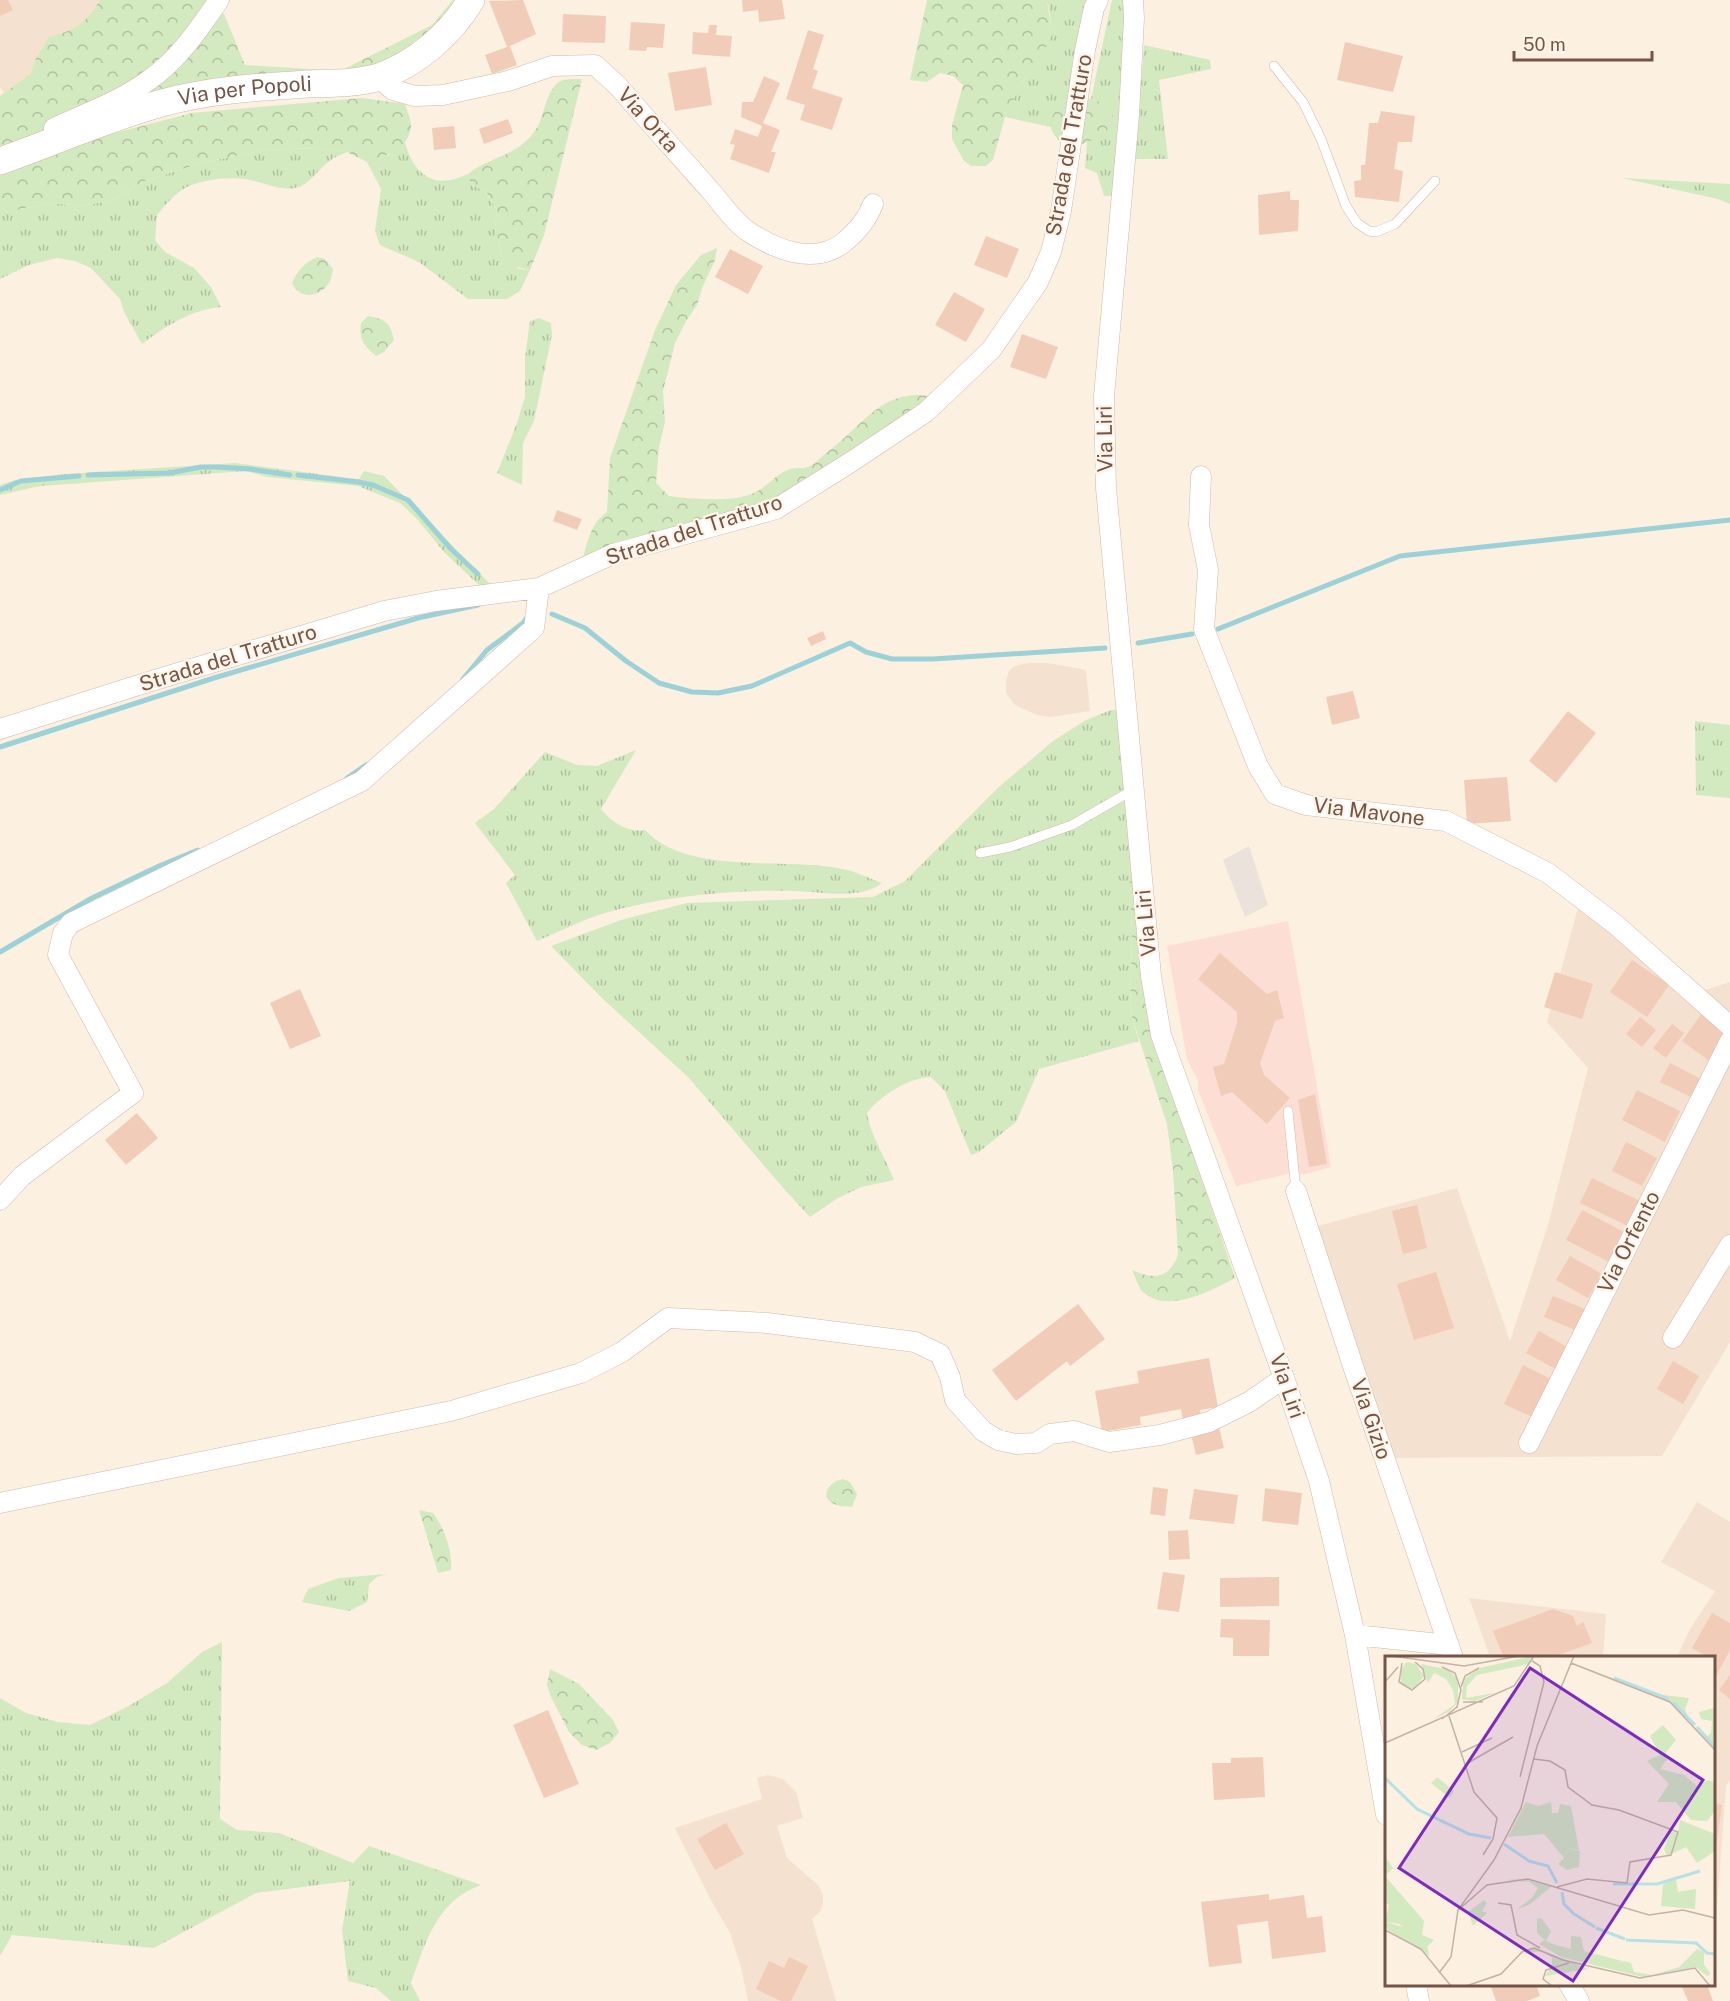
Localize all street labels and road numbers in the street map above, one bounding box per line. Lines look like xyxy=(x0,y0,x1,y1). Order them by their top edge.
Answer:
street label: Strada del Tratturo xyxy=(1040,52,1097,238)
street label: Via per Popoli xyxy=(175,71,312,111)
street label: Via Orta xyxy=(613,82,684,157)
street label: Via Liri xyxy=(1091,405,1118,473)
street label: Strada del Tratturo xyxy=(602,489,785,570)
street label: Strada del Tratturo xyxy=(136,619,320,696)
street label: Via Mavone xyxy=(1312,792,1426,831)
street label: Via Liri xyxy=(1130,889,1161,957)
street label: Via Orfento xyxy=(1592,1187,1665,1297)
street label: Via Liri xyxy=(1265,1350,1310,1422)
street label: Via Gizio xyxy=(1346,1375,1397,1463)

